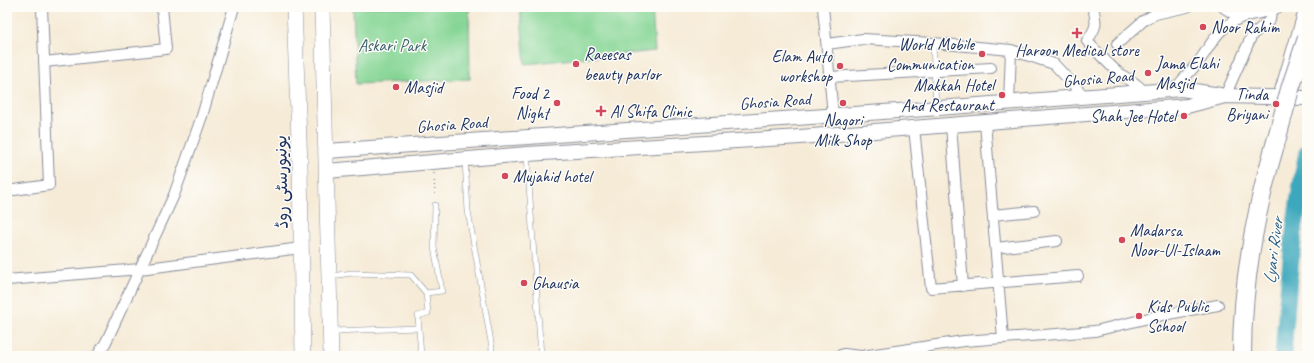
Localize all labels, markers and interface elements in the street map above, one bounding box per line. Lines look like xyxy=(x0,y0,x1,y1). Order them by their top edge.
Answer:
place label: Noor Rahim xyxy=(1211,17,1280,38)
marker: Noor Rahim xyxy=(1198,22,1208,32)
marker: Haroon Medical store xyxy=(1072,28,1082,38)
place label: World Mobile Communication xyxy=(887,34,975,75)
park label: Askari Park xyxy=(358,35,428,56)
place label: Haroon Medical store xyxy=(1015,40,1140,61)
place label: Raeesas beauty parlor xyxy=(584,44,662,85)
place label: Elam Auto workshop xyxy=(772,46,834,87)
marker: World Mobile Communication xyxy=(977,49,987,59)
place label: Jama Elahi Masjid xyxy=(1155,53,1220,94)
marker: Raeesas beauty parlor xyxy=(571,59,581,69)
marker: Elam Auto workshop xyxy=(835,61,845,71)
street label: Ghosia Road xyxy=(1062,65,1137,92)
marker: Jama Elahi Masjid xyxy=(1143,68,1153,78)
place label: Makkah Hotel And Restaurant xyxy=(901,75,997,116)
place label: Masjid xyxy=(404,77,445,98)
marker: Masjid xyxy=(391,82,401,92)
place label: Food 2 Night xyxy=(511,83,551,124)
place label: Tinda Briyani xyxy=(1226,84,1271,125)
street label: Ghosia Road xyxy=(739,88,813,114)
marker: Makkah Hotel And Restaurant xyxy=(997,90,1007,100)
marker: Food 2 Night xyxy=(552,98,562,108)
marker: Nagori Milk Shop xyxy=(838,98,848,108)
marker: Tinda Briyani xyxy=(1271,99,1281,109)
place label: Al Shifa Clinic xyxy=(610,101,693,122)
marker: Al Shifa Clinic xyxy=(595,105,607,117)
place label: Shah Jee Hotel xyxy=(1090,106,1179,127)
place label: Nagori Milk Shop xyxy=(814,110,873,151)
street label: Ghosia Road xyxy=(416,111,490,137)
marker: Shah Jee Hotel xyxy=(1179,111,1189,121)
street label: یونیورسٹی روڈ xyxy=(270,135,293,229)
place label: Mujahid hotel xyxy=(513,166,594,187)
marker: Mujahid hotel xyxy=(500,171,510,181)
water label: Lyari River xyxy=(1258,213,1288,285)
place label: Madarsa Noor-Ul-Islaam xyxy=(1130,220,1221,261)
marker: Madarsa Noor-Ul-Islaam xyxy=(1117,235,1127,245)
place label: Ghausia xyxy=(532,273,580,294)
marker: Ghausia xyxy=(519,278,529,288)
place label: Kids Public School xyxy=(1147,296,1210,337)
marker: Kids Public School xyxy=(1134,311,1144,321)

